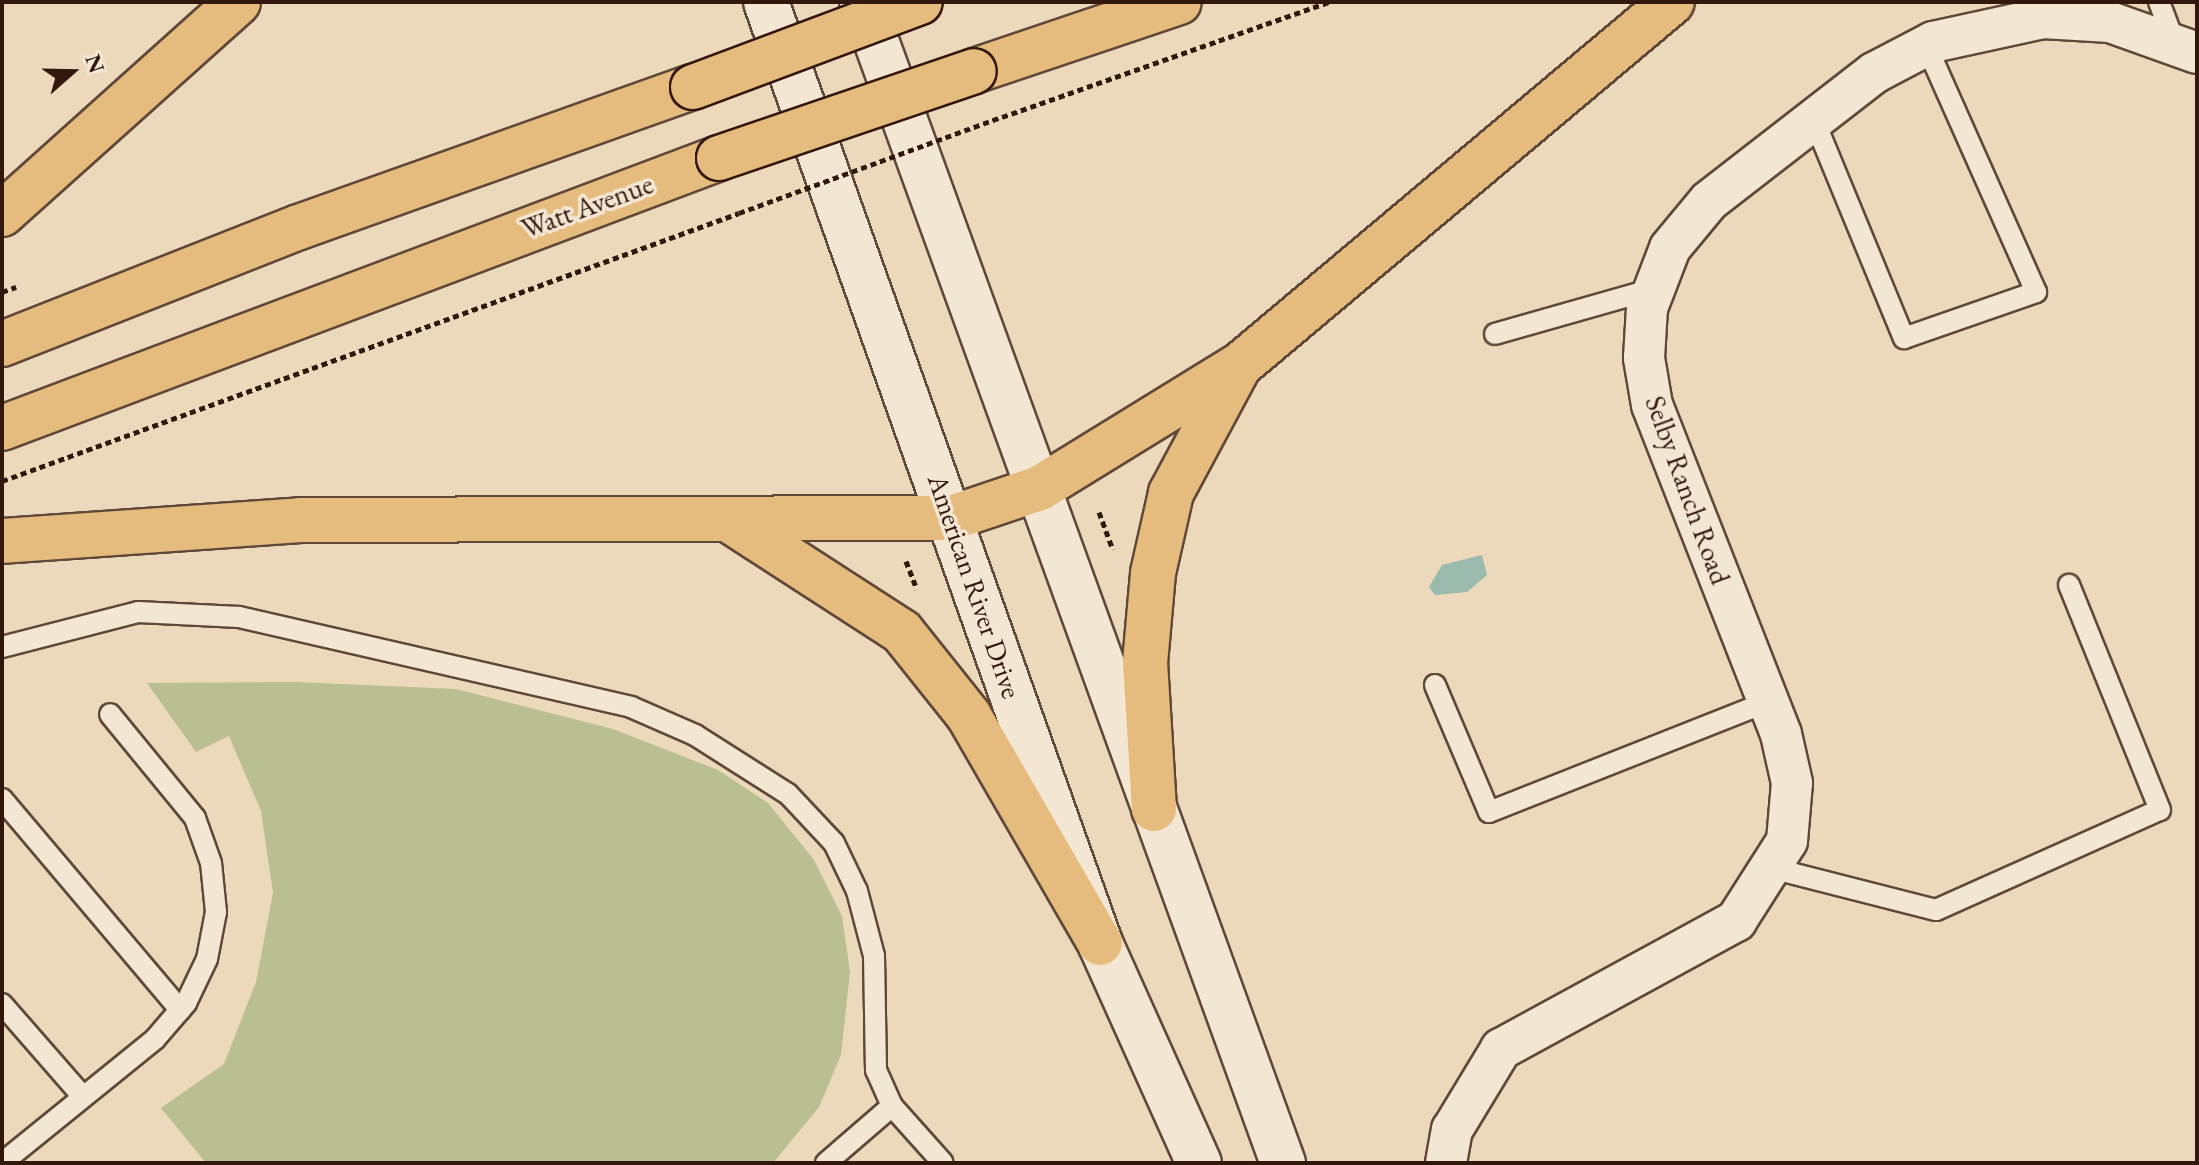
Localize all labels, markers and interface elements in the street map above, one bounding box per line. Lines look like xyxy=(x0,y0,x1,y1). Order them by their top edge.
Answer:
north arrow xyxy=(32,32,112,112)
text: N xyxy=(78,50,112,77)
street label: Watt Avenue xyxy=(517,167,657,245)
street label: Selby Ranch Road xyxy=(1638,391,1738,589)
street label: American River Drive xyxy=(921,469,1029,703)

